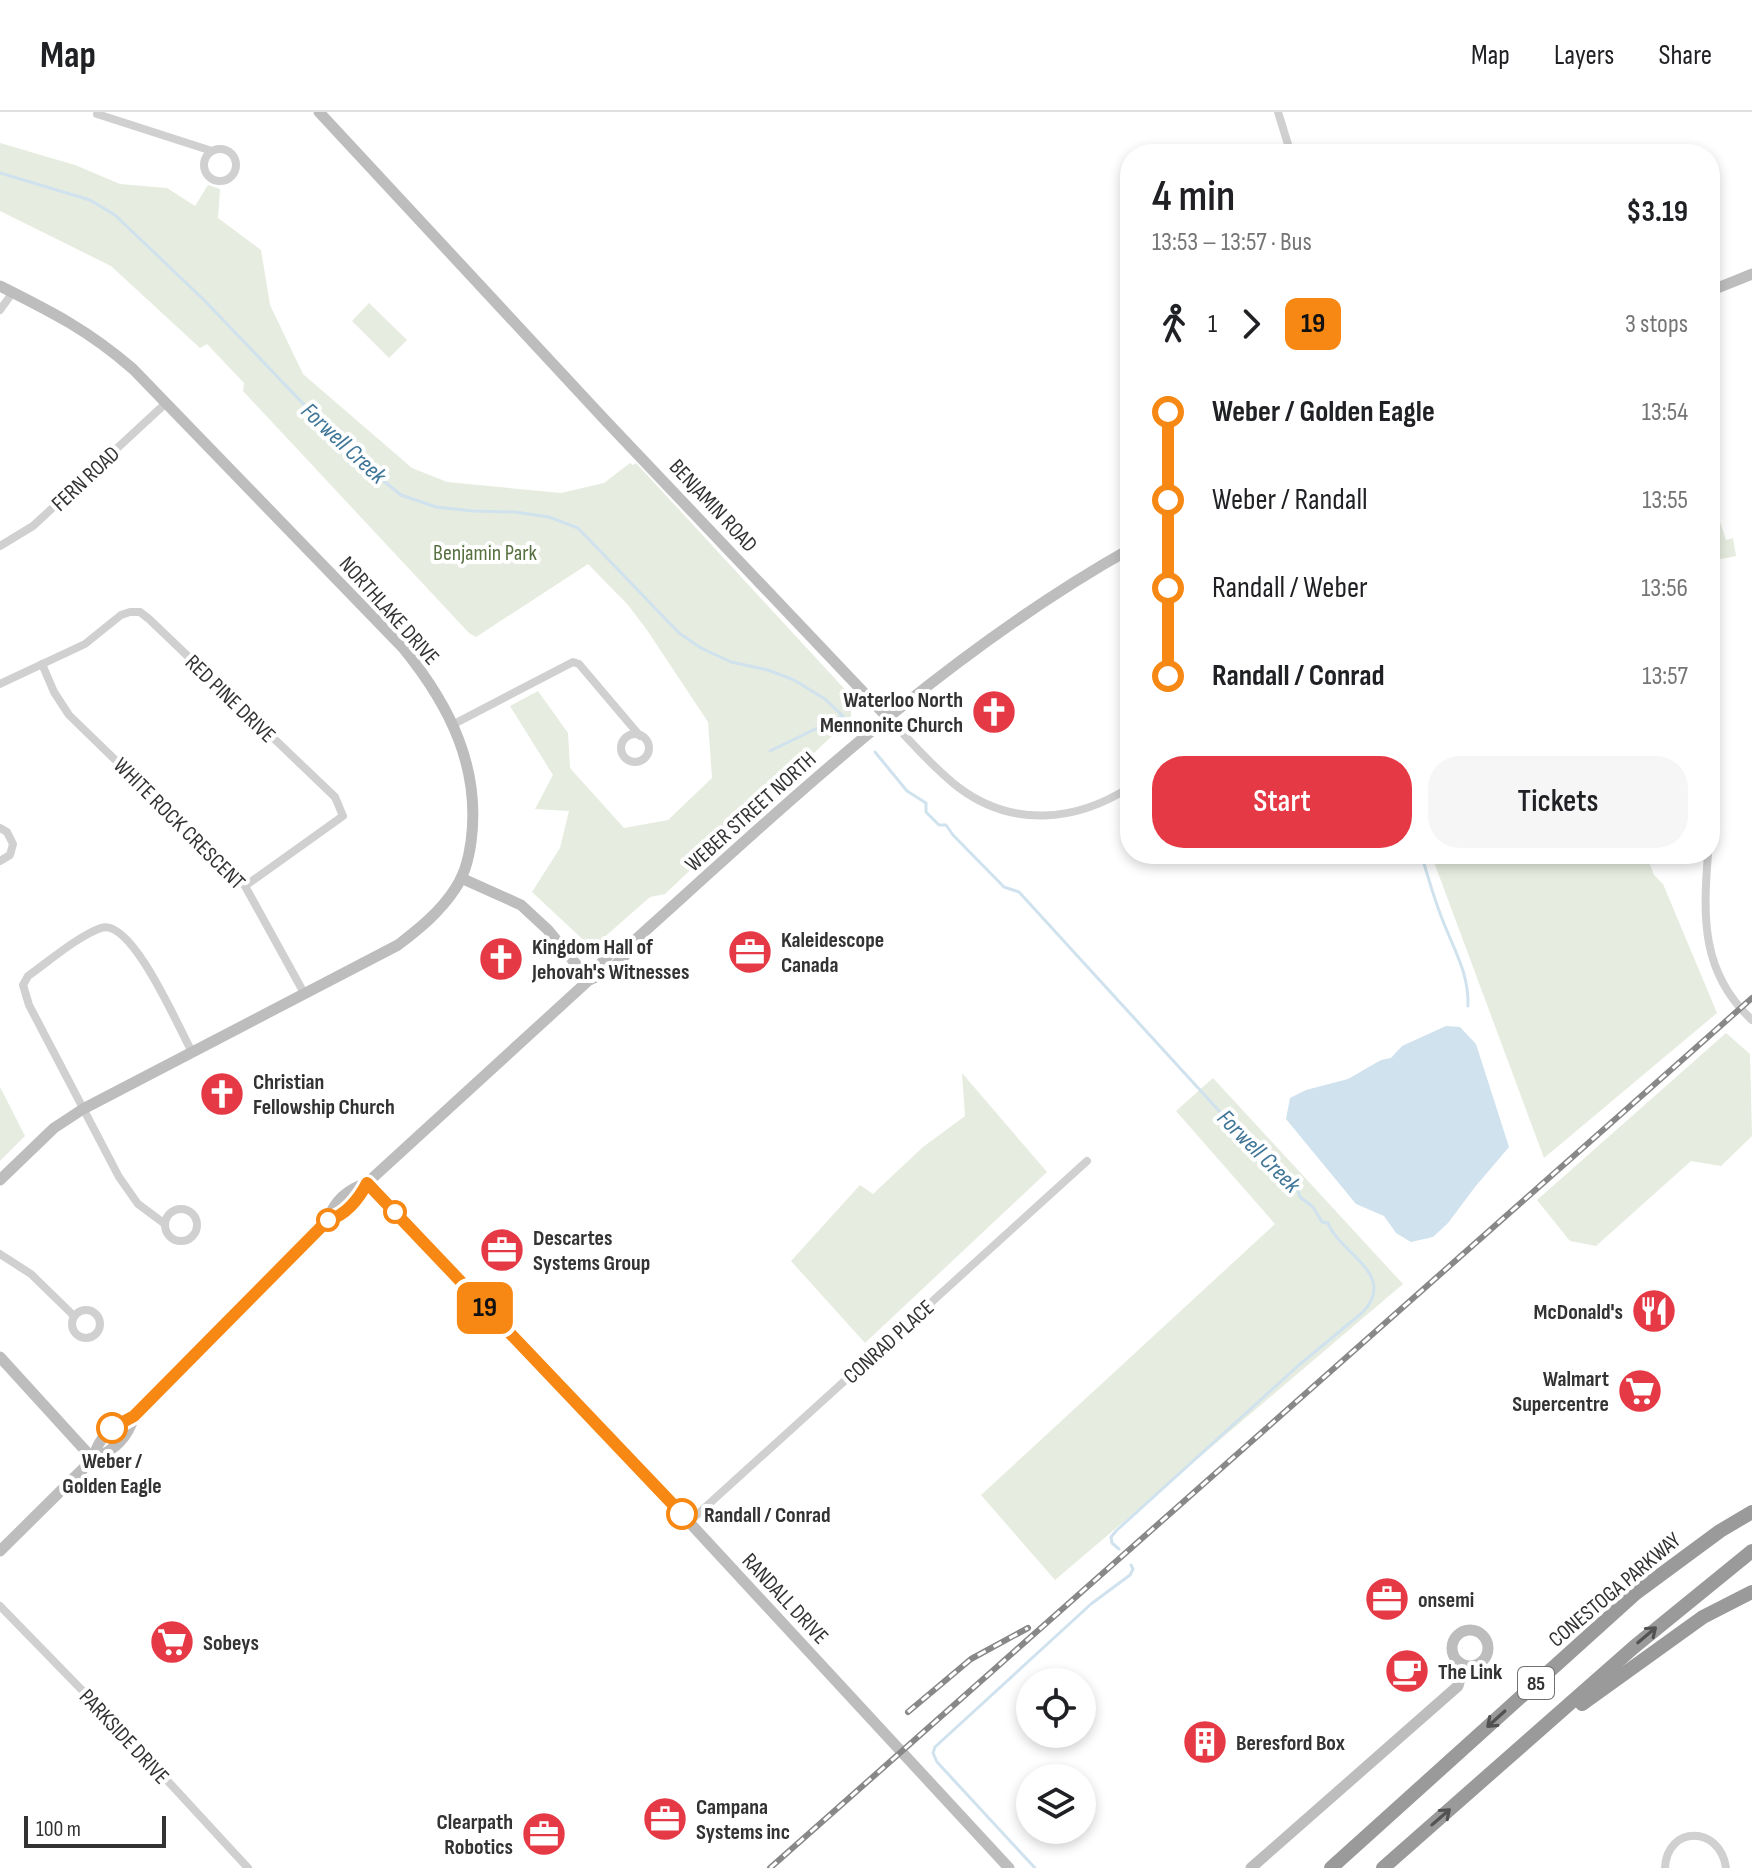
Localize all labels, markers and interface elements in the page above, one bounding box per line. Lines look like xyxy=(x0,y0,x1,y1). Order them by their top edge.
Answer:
text: Map xyxy=(40,33,96,78)
text: Map xyxy=(1471,39,1510,72)
text: Layers xyxy=(1554,39,1614,72)
text: Share xyxy=(1658,39,1712,72)
text: 4 min xyxy=(1152,170,1235,223)
text: $3.19 xyxy=(1626,194,1688,230)
text: 13:53 – 13:57 · Bus xyxy=(1152,227,1312,258)
icon: walk xyxy=(1152,302,1196,346)
icon: forward xyxy=(1229,302,1273,346)
text: 19 xyxy=(1301,307,1325,340)
text: 1 xyxy=(1208,309,1217,340)
text: 3 stops xyxy=(1625,309,1688,340)
text: Weber / Golden Eagle xyxy=(1212,394,1435,430)
water label: Forwell Creek xyxy=(295,397,393,491)
text: 13:54 xyxy=(1642,397,1688,428)
street label: FERN ROAD xyxy=(46,441,126,517)
street label: BENJAMIN ROAD xyxy=(663,454,763,558)
text: Weber / Randall xyxy=(1212,482,1368,518)
text: 13:55 xyxy=(1642,485,1688,516)
park label: Benjamin Park xyxy=(433,540,537,567)
street label: NORTHLAKE DRIVE xyxy=(333,551,445,671)
text: Randall / Weber xyxy=(1212,570,1368,606)
text: 13:56 xyxy=(1641,573,1688,604)
street label: RED PINE DRIVE xyxy=(179,649,281,749)
text: Randall / Conrad xyxy=(1212,658,1385,694)
text: 13:57 xyxy=(1642,661,1688,692)
place label: Waterloo North Mennonite Church xyxy=(820,687,963,739)
church icon: Waterloo North Mennonite Church xyxy=(970,688,1018,736)
street label: WEBER STREET NORTH xyxy=(680,746,822,878)
street label: WHITE ROCK CRESCENT xyxy=(107,752,251,896)
button: Start xyxy=(1152,756,1412,848)
button: Tickets xyxy=(1428,756,1688,848)
place label: Kaleidescope Canada xyxy=(781,927,884,979)
office icon: Kaleidescope Canada xyxy=(726,928,774,976)
place label: Kingdom Hall of Jehovah's Witnesses xyxy=(531,934,689,986)
church icon: Kingdom Hall of Jehovah's Witnesses xyxy=(477,935,525,983)
place label: Christian Fellowship Church xyxy=(253,1069,395,1121)
church icon: Christian Fellowship Church xyxy=(198,1070,246,1118)
water label: Forwell Creek xyxy=(1211,1104,1307,1200)
unlabelled marker xyxy=(384,1201,406,1223)
unlabelled marker xyxy=(317,1209,339,1231)
place label: Descartes Systems Group xyxy=(533,1225,650,1277)
office icon: Descartes Systems Group xyxy=(478,1226,526,1274)
line badge: 19 xyxy=(449,1282,521,1334)
restaurant icon: McDonald's xyxy=(1630,1287,1678,1335)
text: 19 xyxy=(473,1291,497,1324)
street label: CONRAD PLACE xyxy=(838,1294,940,1390)
place label: McDonald's xyxy=(1534,1299,1623,1326)
place label: Walmart Supercentre xyxy=(1512,1366,1609,1418)
supermarket icon: Walmart Supercentre xyxy=(1616,1367,1664,1415)
marker: Weber / Golden Eagle xyxy=(97,1413,127,1443)
place label: Weber / Golden Eagle xyxy=(62,1448,162,1500)
marker: Randall / Conrad xyxy=(667,1499,697,1529)
place label: Randall / Conrad xyxy=(704,1502,831,1529)
street label: CONESTOGA PARKWAY xyxy=(1543,1527,1687,1653)
street label: RANDALL DRIVE xyxy=(736,1548,834,1650)
office icon: onsemi xyxy=(1363,1575,1411,1623)
place label: onsemi xyxy=(1418,1587,1474,1614)
supermarket icon: Sobeys xyxy=(148,1618,196,1666)
one-way arrow xyxy=(1636,1626,1657,1644)
place label: Sobeys xyxy=(203,1630,259,1657)
cafe icon: The Link xyxy=(1383,1647,1431,1695)
place label: The Link xyxy=(1438,1659,1503,1686)
road number: 85 xyxy=(1518,1667,1554,1699)
map controls xyxy=(1016,1668,1096,1844)
button: locate xyxy=(1016,1668,1096,1748)
street label: PARKSIDE DRIVE xyxy=(73,1684,175,1790)
one-way arrow xyxy=(1487,1710,1507,1728)
building icon: Beresford Box xyxy=(1181,1718,1229,1766)
place label: Beresford Box xyxy=(1236,1730,1345,1757)
button: layers xyxy=(1016,1764,1096,1844)
place label: Campana Systems inc xyxy=(696,1794,790,1846)
office icon: Campana Systems inc xyxy=(641,1795,689,1843)
one-way arrow xyxy=(1431,1808,1451,1826)
place label: Clearpath Robotics xyxy=(436,1809,513,1861)
office icon: Clearpath Robotics xyxy=(520,1810,568,1858)
scale bar xyxy=(24,1812,166,1848)
text: 100 m xyxy=(36,1816,81,1843)

